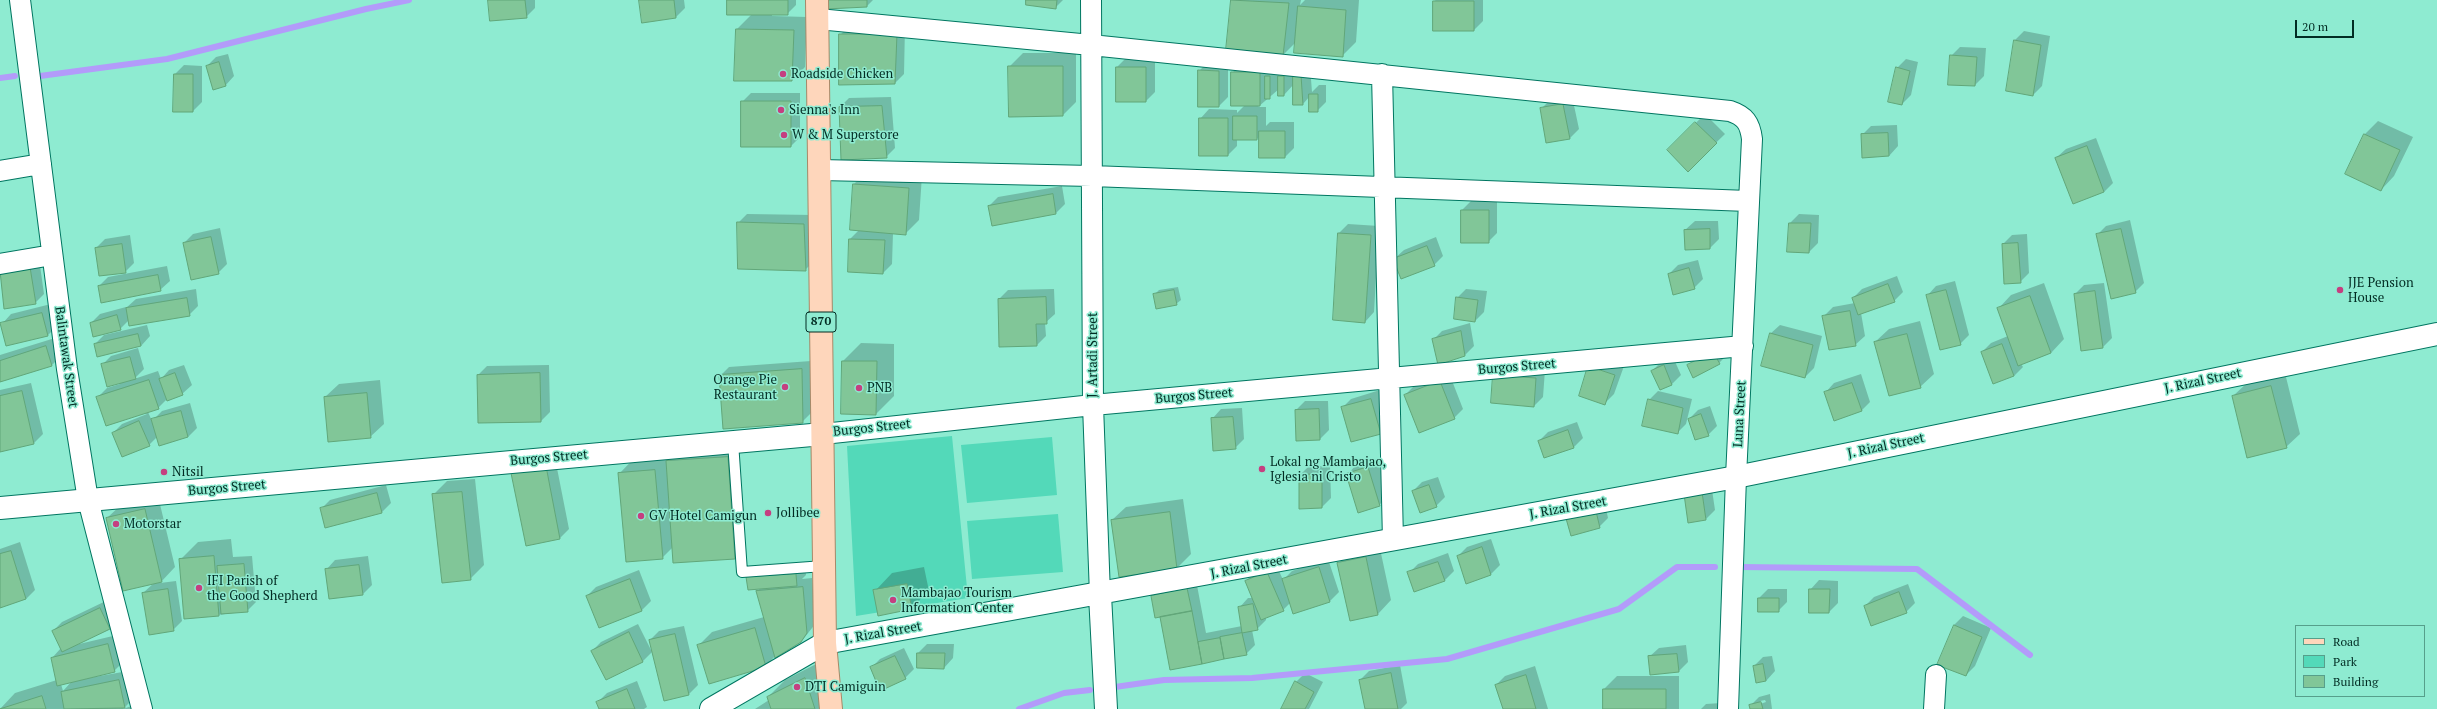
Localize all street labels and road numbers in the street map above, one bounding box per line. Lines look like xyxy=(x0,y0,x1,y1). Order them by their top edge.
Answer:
street label: Balintawak Street xyxy=(51,305,81,409)
road number: 870 xyxy=(806,312,836,332)
street label: J. Artadi Street xyxy=(1085,312,1101,398)
street label: Burgos Street xyxy=(1477,356,1557,378)
street label: J. Rizal Street xyxy=(2163,365,2243,397)
street label: Luna Street xyxy=(1730,380,1750,448)
street label: Burgos Street xyxy=(1154,385,1234,407)
street label: Burgos Street xyxy=(832,416,912,440)
street label: J. Rizal Street xyxy=(1846,430,1926,462)
street label: Burgos Street xyxy=(509,447,589,469)
street label: Burgos Street xyxy=(187,477,267,499)
street label: J. Rizal Street xyxy=(1528,494,1608,522)
street label: J. Rizal Street xyxy=(1209,552,1289,582)
street label: J. Rizal Street xyxy=(843,619,923,647)

